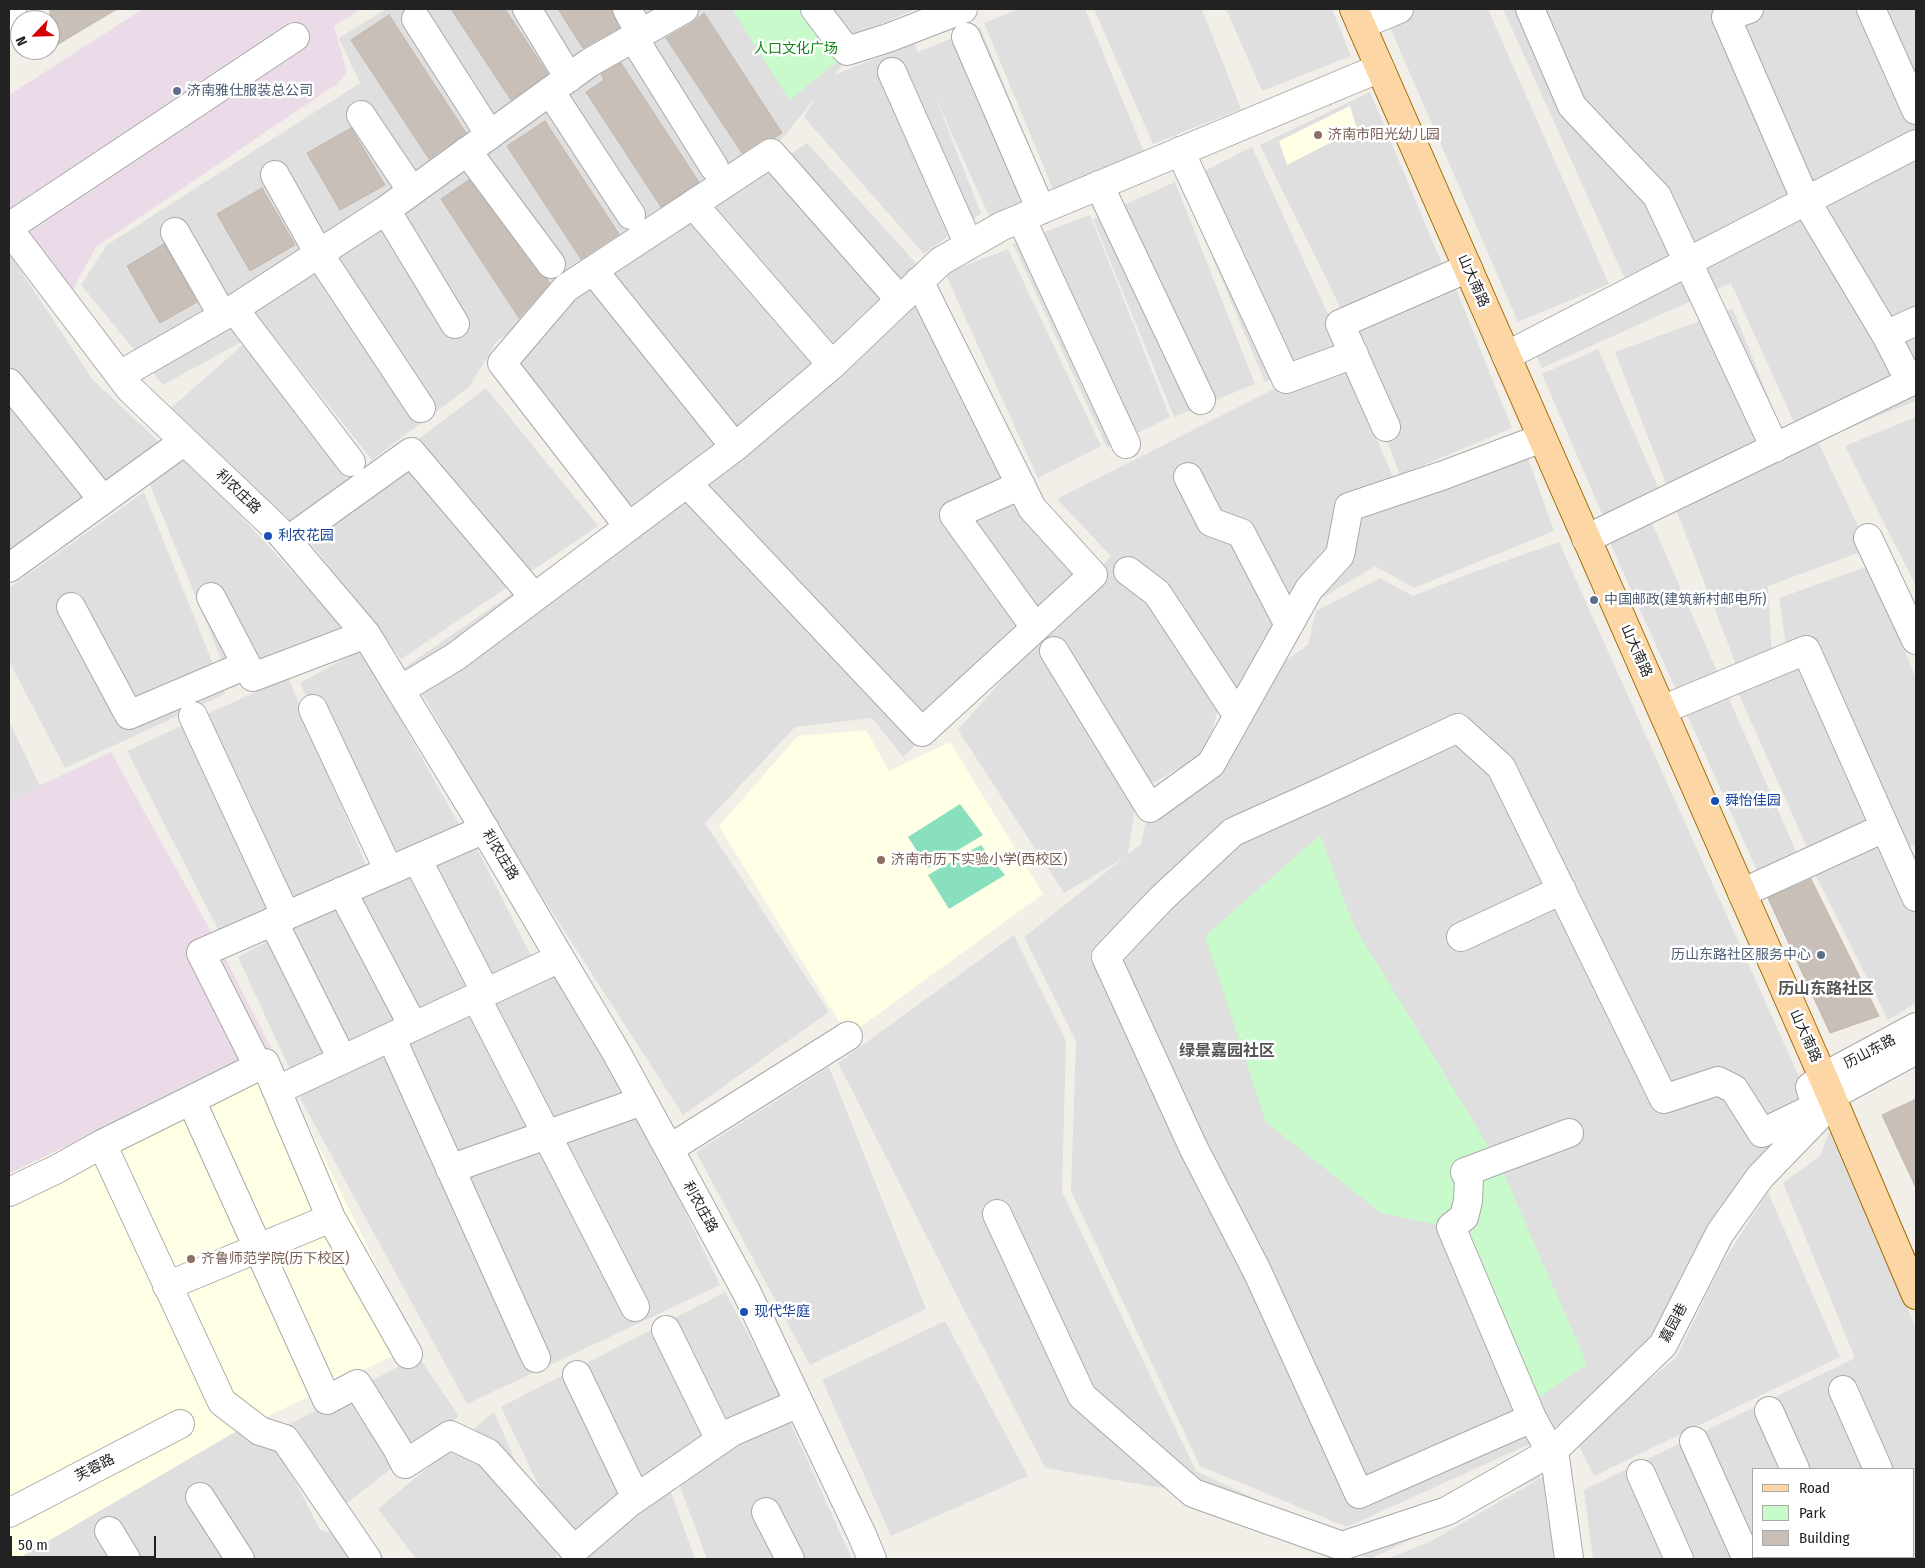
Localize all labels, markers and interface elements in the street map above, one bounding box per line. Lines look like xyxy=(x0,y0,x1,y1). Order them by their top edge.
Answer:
north arrow xyxy=(10,10,60,60)
text: N xyxy=(12,34,31,48)
park label: 人口文化广场 xyxy=(754,41,838,57)
place label: 济南雅仕服装总公司 xyxy=(187,83,313,99)
marker: 济南雅仕服装总公司 xyxy=(171,85,183,97)
place label: 济南市阳光幼儿园 xyxy=(1328,127,1440,143)
marker: 济南市阳光幼儿园 xyxy=(1312,129,1324,141)
street label: 山大南路 xyxy=(1454,252,1492,310)
street label: 利农庄路 xyxy=(212,467,264,517)
place label: 利农花园 xyxy=(278,528,334,544)
marker: 利农花园 xyxy=(262,530,274,542)
place label: 中国邮政(建筑新村邮电所) xyxy=(1604,592,1766,608)
marker: 中国邮政(建筑新村邮电所) xyxy=(1588,594,1600,606)
street label: 山大南路 xyxy=(1617,622,1655,680)
place label: 舜怡佳园 xyxy=(1725,793,1781,809)
marker: 舜怡佳园 xyxy=(1709,795,1721,807)
street label: 利农庄路 xyxy=(478,827,522,883)
place label: 济南市历下实验小学(西校区) xyxy=(891,852,1067,868)
marker: 济南市历下实验小学(西校区) xyxy=(875,854,887,866)
place label: 历山东路社区服务中心 xyxy=(1671,947,1811,963)
marker: 历山东路社区服务中心 xyxy=(1815,949,1827,961)
district label: 历山东路社区 xyxy=(1778,980,1874,1000)
street label: 山大南路 xyxy=(1786,1007,1824,1065)
street label: 历山东路 xyxy=(1841,1031,1899,1073)
district label: 绿景嘉园社区 xyxy=(1179,1042,1275,1062)
street label: 利农庄路 xyxy=(679,1178,721,1236)
place label: 齐鲁师范学院(历下校区) xyxy=(201,1251,349,1267)
marker: 齐鲁师范学院(历下校区) xyxy=(185,1253,197,1265)
street label: 嘉园巷 xyxy=(1657,1301,1691,1345)
place label: 现代华庭 xyxy=(754,1304,810,1320)
marker: 现代华庭 xyxy=(738,1306,750,1318)
street label: 芙蓉路 xyxy=(72,1451,118,1485)
legend xyxy=(1752,1468,1915,1558)
text: Road xyxy=(1799,1479,1830,1497)
text: Park xyxy=(1799,1504,1826,1522)
scale bar xyxy=(12,1526,159,1558)
text: Building xyxy=(1799,1529,1850,1547)
text: 50 m xyxy=(18,1536,48,1554)

